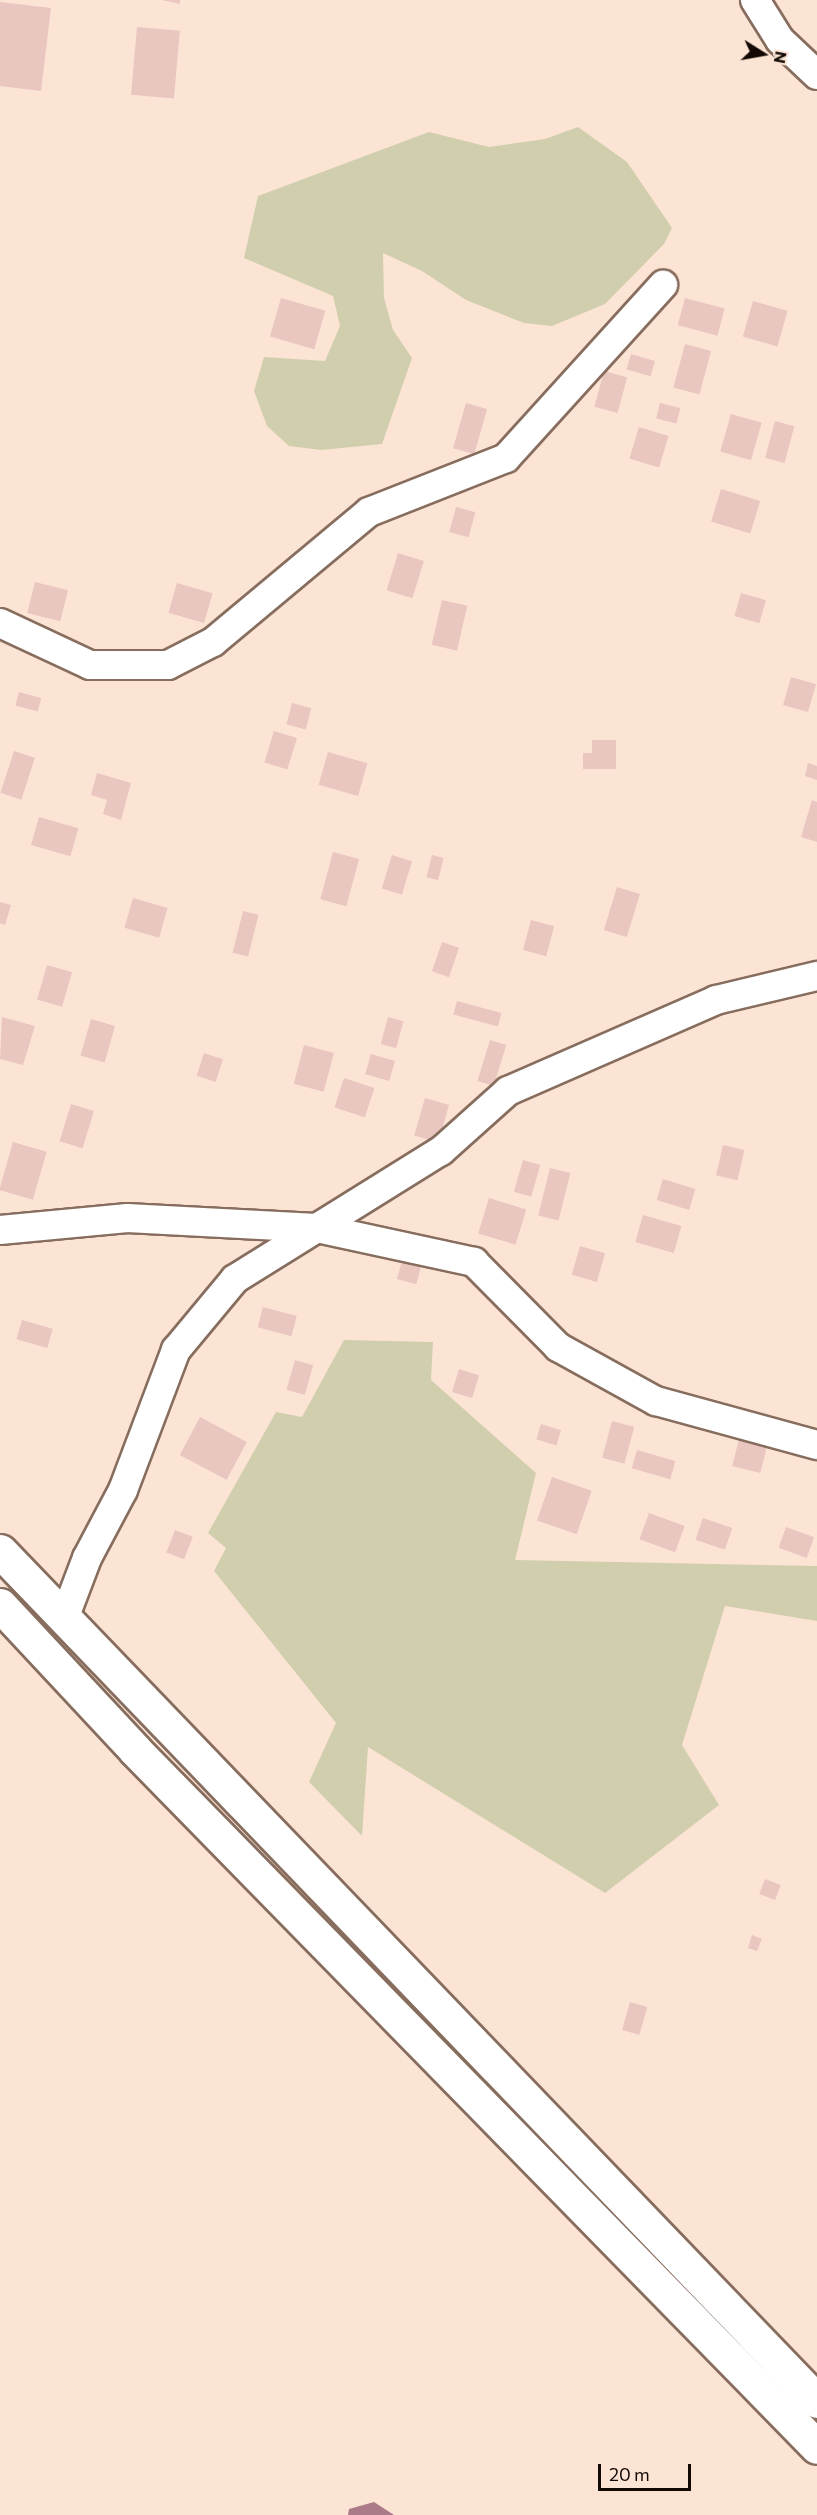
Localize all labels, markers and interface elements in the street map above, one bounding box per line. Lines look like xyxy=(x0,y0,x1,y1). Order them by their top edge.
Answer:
north arrow xyxy=(733,24,793,84)
text: N xyxy=(771,50,792,65)
scale bar xyxy=(601,2452,694,2490)
text: 20 m xyxy=(609,2463,650,2485)

